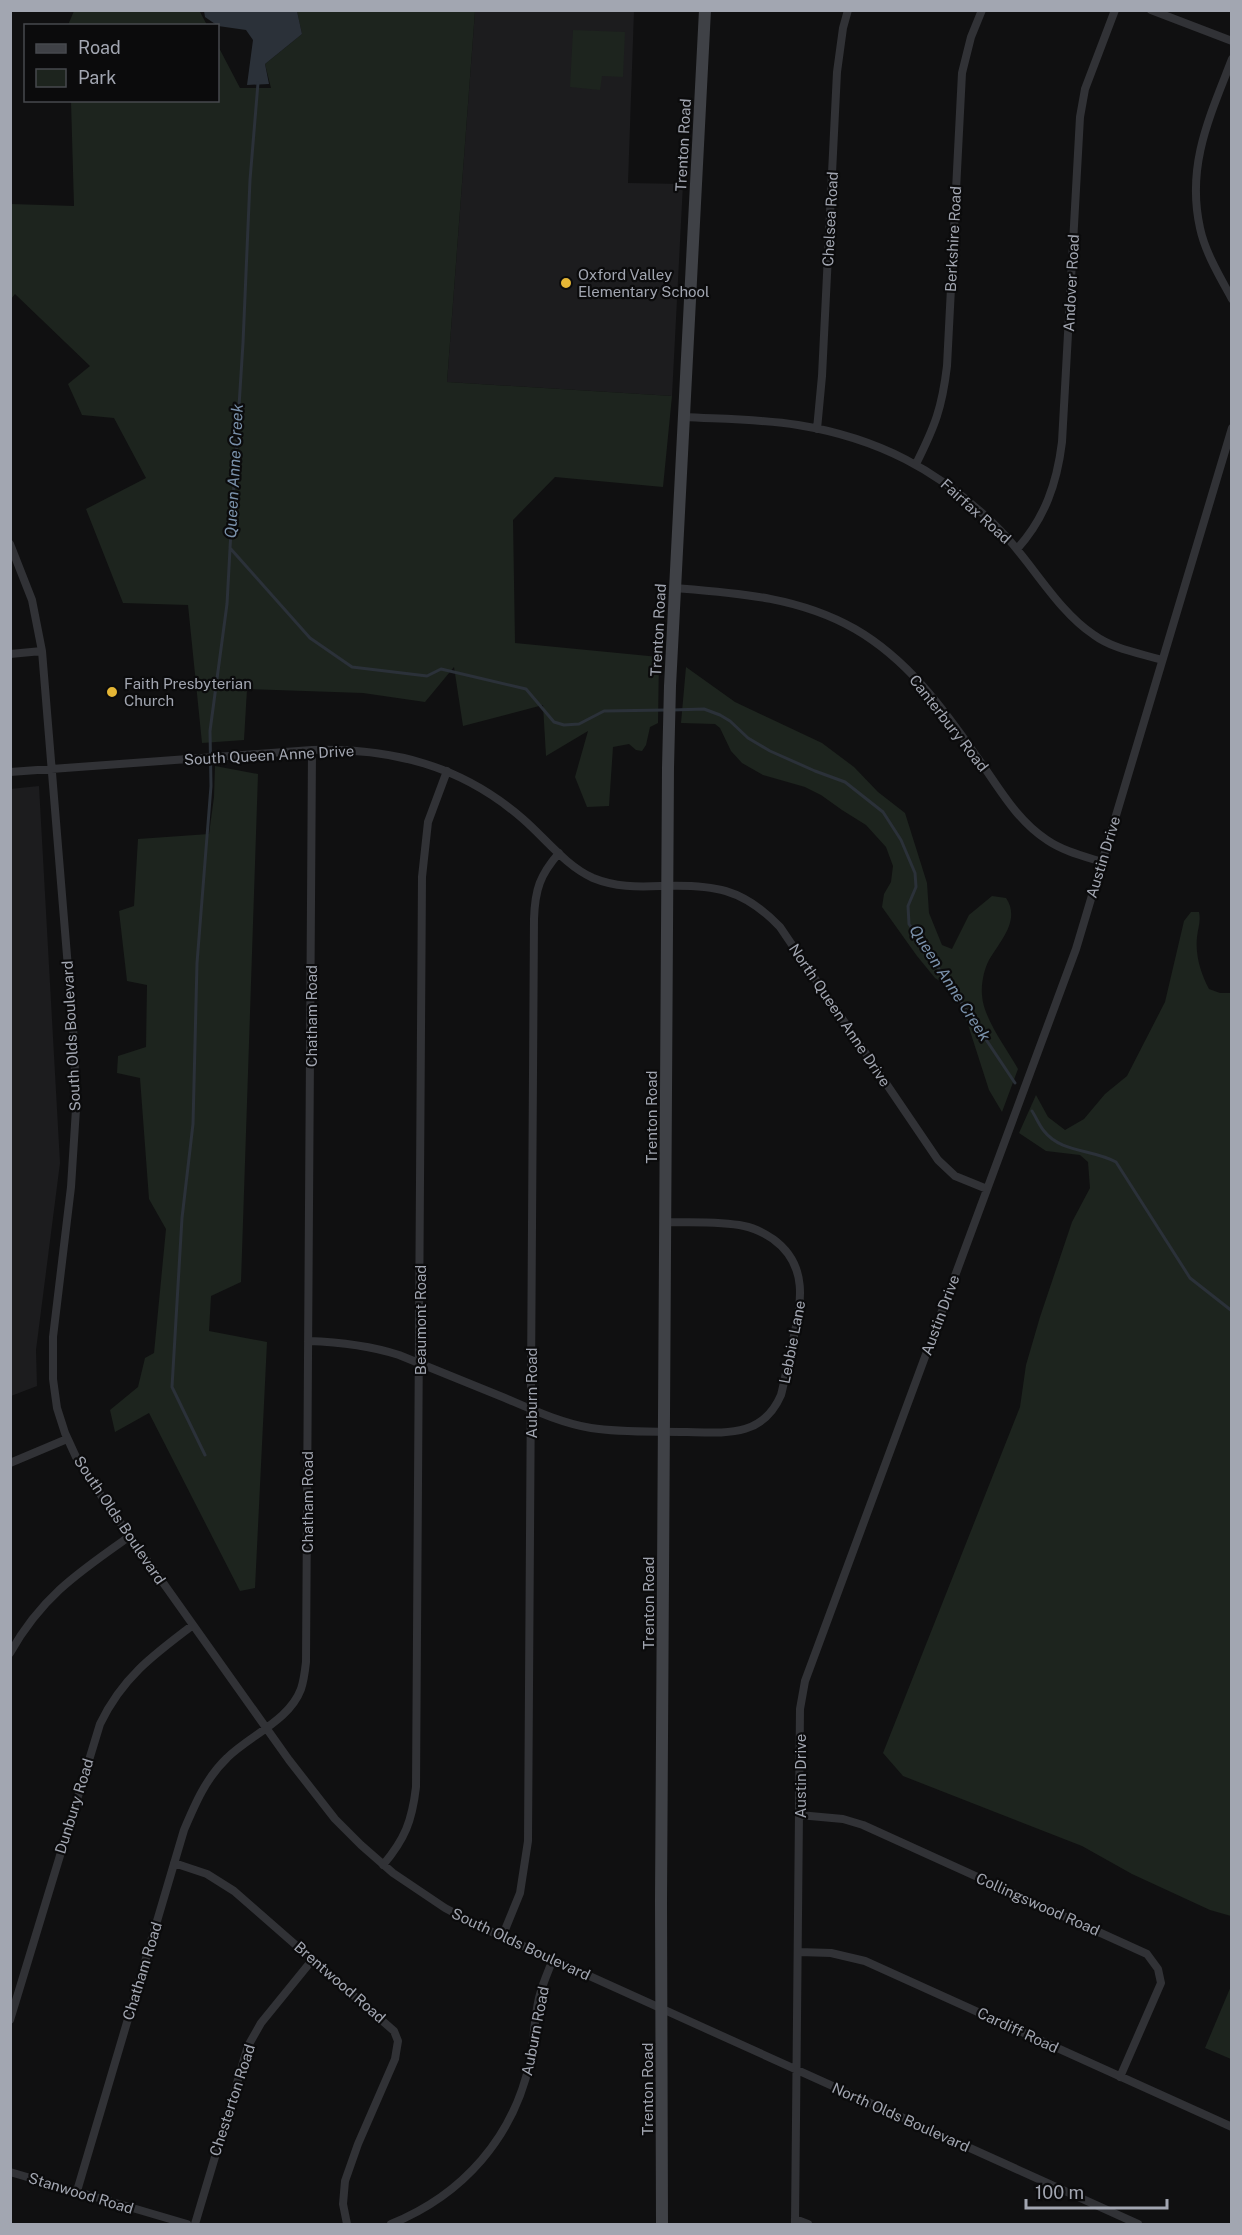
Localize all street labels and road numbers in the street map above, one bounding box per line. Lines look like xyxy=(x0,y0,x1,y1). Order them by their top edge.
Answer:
street label: Trenton Road xyxy=(672,98,694,192)
street label: Chelsea Road xyxy=(819,171,841,267)
street label: Berkshire Road xyxy=(942,186,964,292)
street label: Andover Road xyxy=(1060,234,1082,332)
street label: Fairfax Road xyxy=(937,475,1015,547)
street label: Trenton Road xyxy=(647,583,669,677)
street label: Canterbury Road xyxy=(906,671,992,775)
street label: South Queen Anne Drive xyxy=(183,742,355,768)
street label: Austin Drive xyxy=(1083,814,1123,900)
street label: North Queen Anne Drive xyxy=(786,940,894,1090)
street label: South Olds Boulevard xyxy=(59,960,83,1112)
street label: Chatham Road xyxy=(303,965,320,1067)
street label: Trenton Road xyxy=(643,1071,660,1163)
street label: Beaumont Road xyxy=(412,1265,429,1375)
street label: Austin Drive xyxy=(918,1272,962,1358)
street label: Lebbie Lane xyxy=(776,1299,808,1385)
street label: Auburn Road xyxy=(523,1348,540,1438)
street label: Chatham Road xyxy=(299,1451,316,1553)
street label: South Olds Boulevard xyxy=(71,1453,169,1587)
street label: Trenton Road xyxy=(640,1557,657,1649)
street label: Austin Drive xyxy=(792,1734,809,1818)
street label: Dunbury Road xyxy=(51,1756,97,1856)
street label: Collingswood Road xyxy=(974,1869,1102,1939)
street label: South Olds Boulevard xyxy=(449,1904,593,1984)
street label: Chatham Road xyxy=(119,1920,165,2022)
street label: Brentwood Road xyxy=(291,1938,389,2026)
street label: Auburn Road xyxy=(518,1985,552,2077)
street label: Cardiff Road xyxy=(975,2004,1061,2056)
street label: Chesterton Road xyxy=(206,2042,258,2158)
street label: Trenton Road xyxy=(639,2043,656,2135)
street label: North Olds Boulevard xyxy=(830,2079,972,2155)
street label: Stanwood Road xyxy=(26,2169,136,2217)

